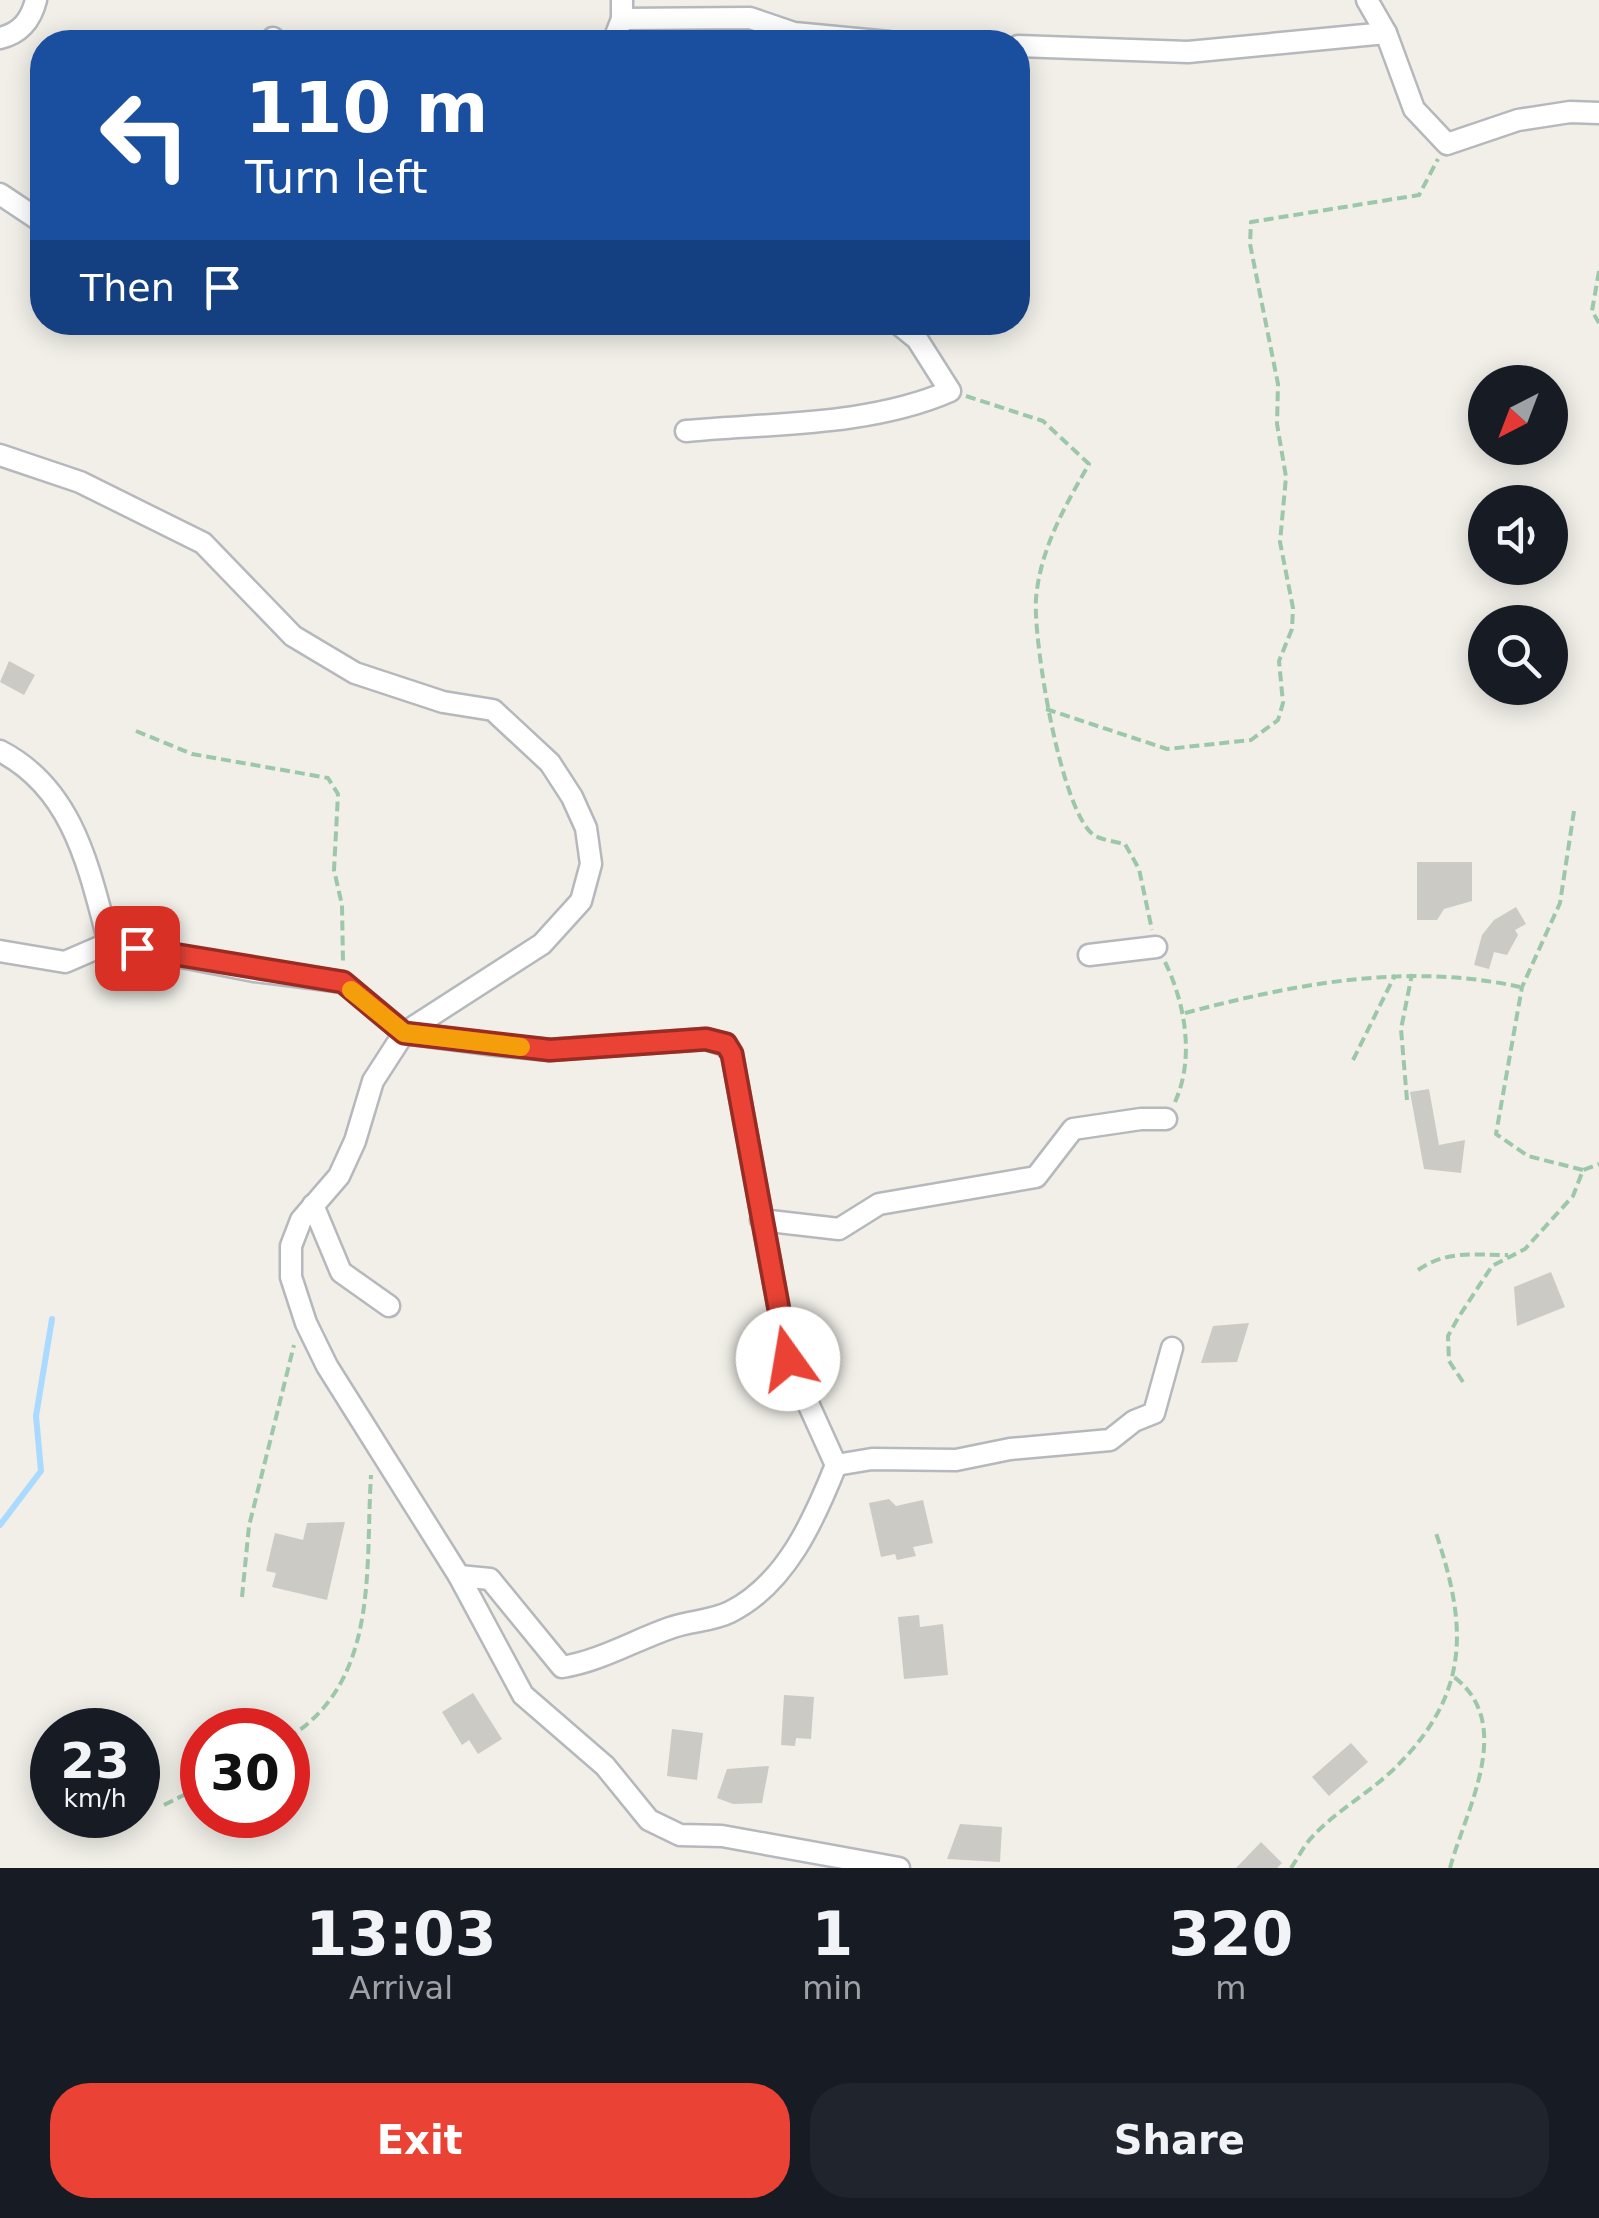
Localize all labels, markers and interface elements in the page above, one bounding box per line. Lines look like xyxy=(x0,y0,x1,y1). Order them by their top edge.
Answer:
text: 110 m xyxy=(245,67,488,149)
icon: left xyxy=(80,70,210,200)
text: Turn left xyxy=(245,151,428,204)
icon: arrive xyxy=(195,260,250,315)
text: Then xyxy=(80,266,175,310)
north arrow xyxy=(1468,365,1568,465)
map controls xyxy=(1468,365,1568,705)
button: sound xyxy=(1468,485,1568,585)
button: search xyxy=(1468,605,1568,705)
pin xyxy=(95,906,180,991)
icon: arrive xyxy=(110,921,165,976)
position arrow xyxy=(736,1307,840,1411)
speed limit sign: 30 xyxy=(180,1708,310,1838)
text: 23 xyxy=(60,1732,130,1790)
text: km/h xyxy=(63,1784,127,1813)
text: 13:03 xyxy=(306,1899,497,1969)
text: 1 xyxy=(811,1899,853,1969)
text: 320 xyxy=(1168,1899,1293,1969)
text: Arrival xyxy=(349,1969,453,2007)
text: min xyxy=(802,1969,863,2007)
text: m xyxy=(1215,1969,1246,2007)
button: Exit xyxy=(50,2083,790,2198)
button: Share xyxy=(810,2083,1549,2198)

